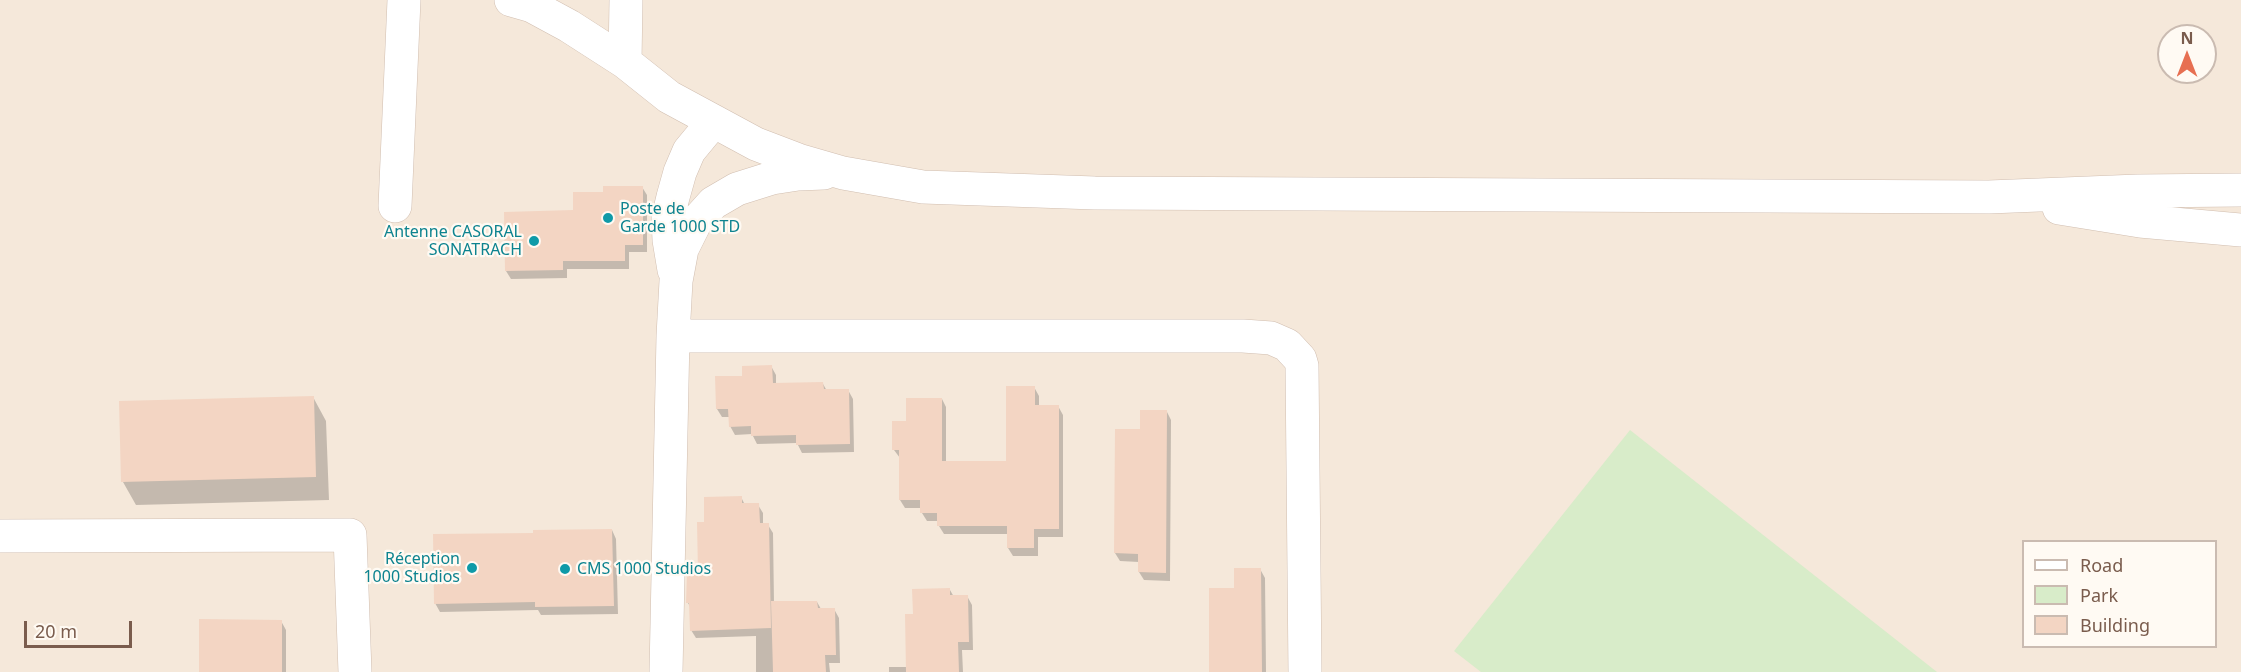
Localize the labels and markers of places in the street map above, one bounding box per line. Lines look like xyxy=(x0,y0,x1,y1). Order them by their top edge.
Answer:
place label: Poste de Garde 1000 STD xyxy=(620,199,740,237)
marker: Poste de Garde 1000 STD xyxy=(601,211,615,225)
place label: Antenne CASORAL SONATRACH xyxy=(384,222,522,260)
marker: Antenne CASORAL SONATRACH xyxy=(527,234,541,248)
place label: Réception 1000 Studios xyxy=(363,549,460,587)
place label: CMS 1000 Studios xyxy=(577,559,711,579)
marker: Réception 1000 Studios xyxy=(465,561,479,575)
marker: CMS 1000 Studios xyxy=(558,562,572,576)

